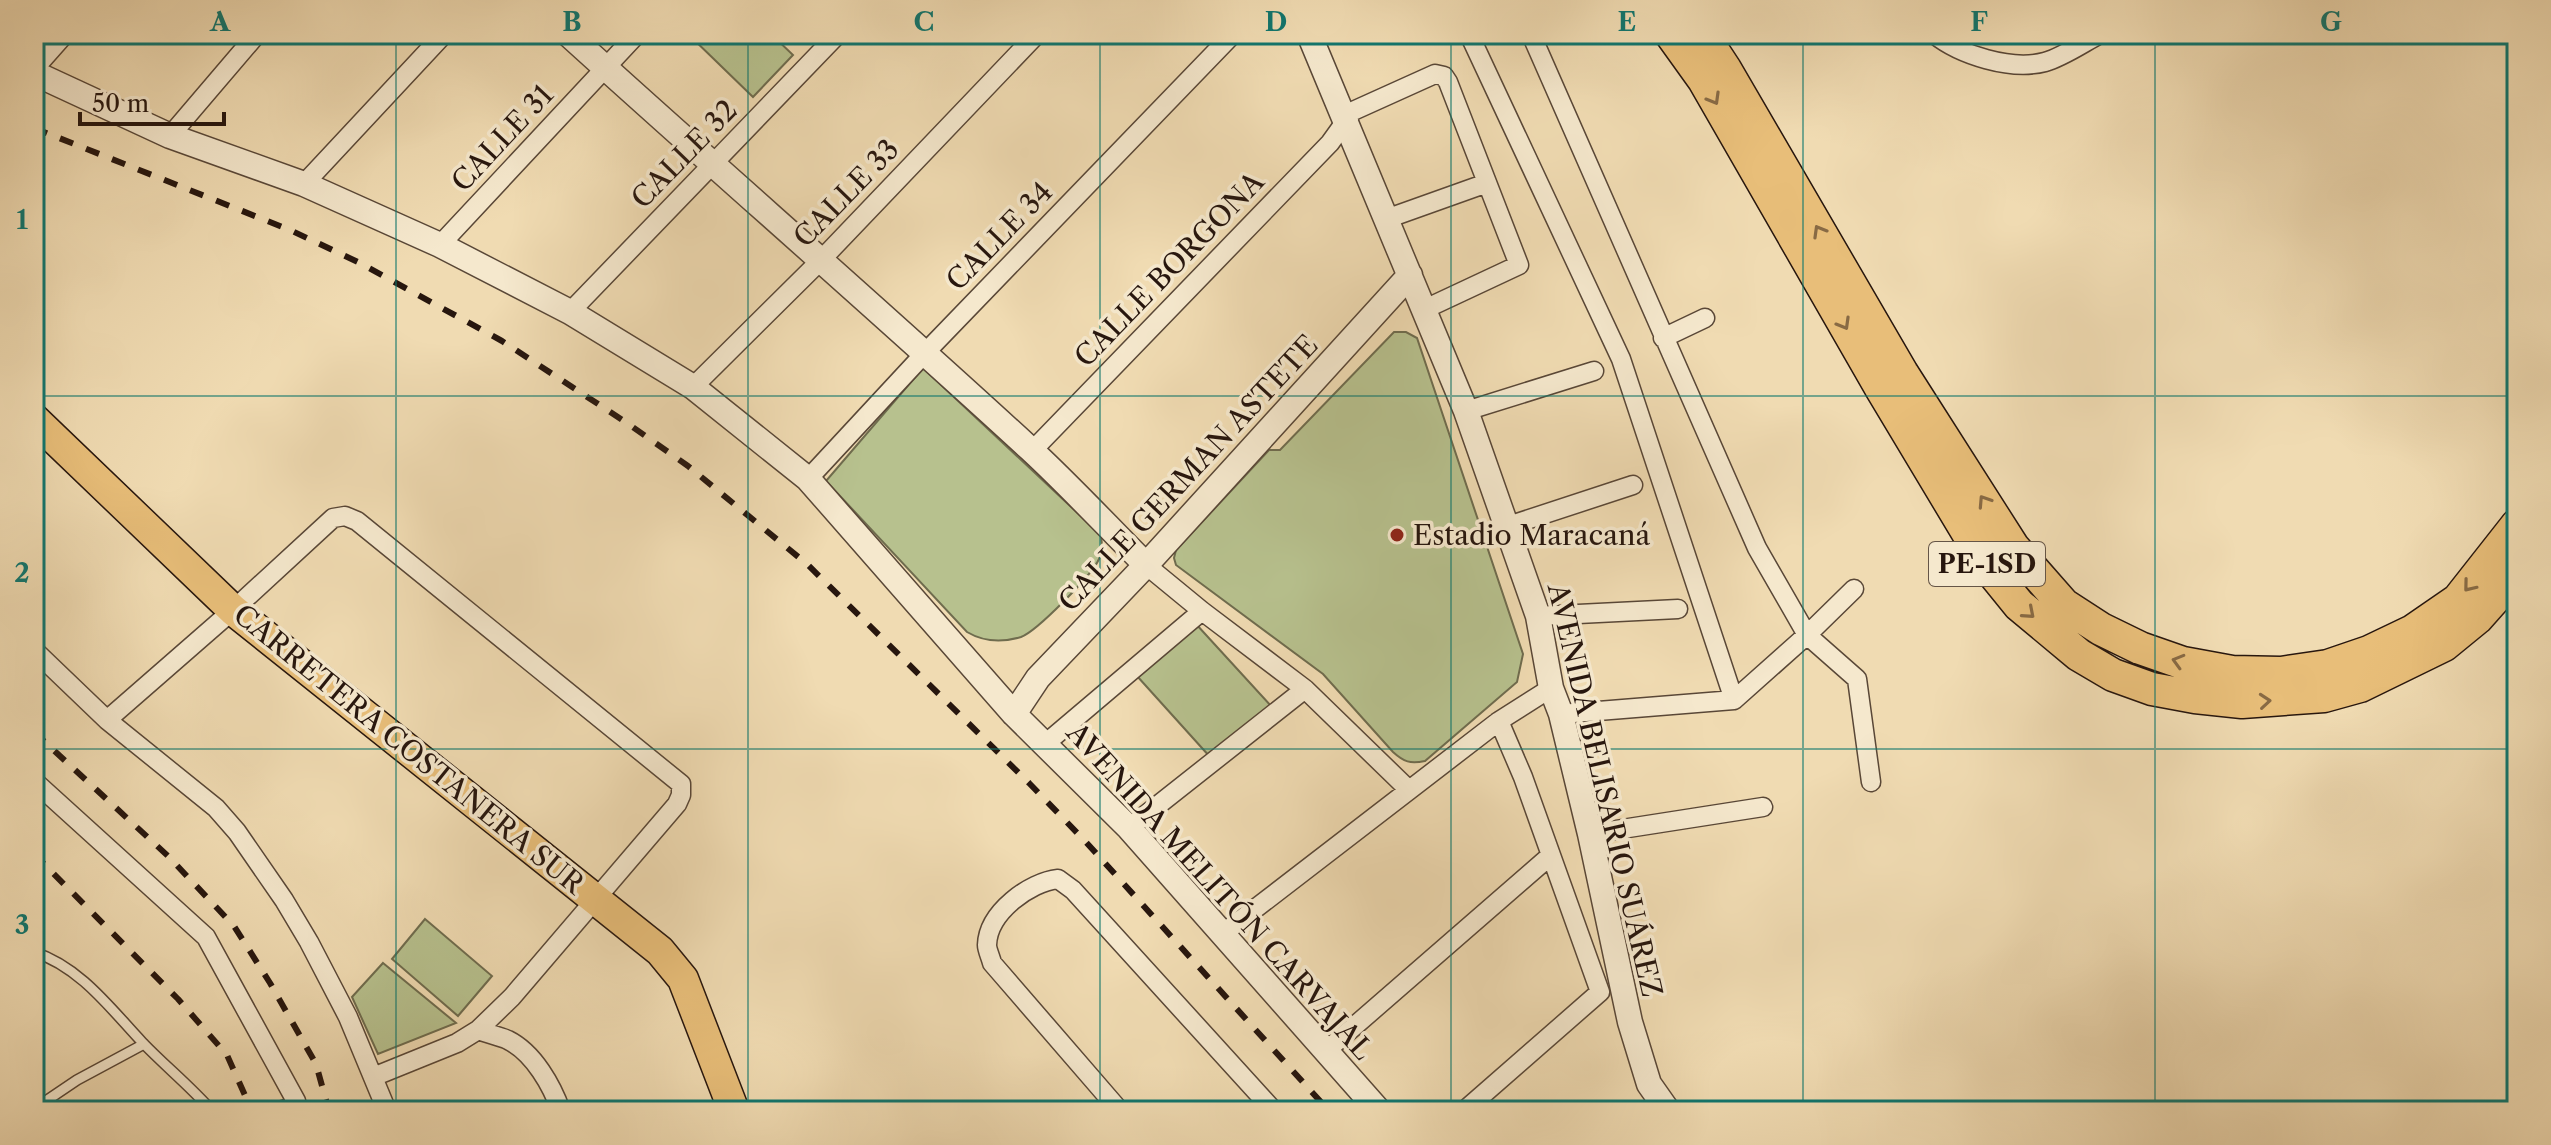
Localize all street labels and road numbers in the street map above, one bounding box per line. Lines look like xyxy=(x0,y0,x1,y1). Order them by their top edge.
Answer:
street label: CALLE 31 xyxy=(444,78,560,198)
street label: CALLE 32 xyxy=(624,93,744,215)
street label: CALLE 33 xyxy=(786,132,906,254)
street label: CALLE BORGONA xyxy=(1067,164,1272,374)
street label: CALLE 34 xyxy=(939,175,1059,297)
street label: CALLE GERMAN ASTETE xyxy=(1051,328,1325,618)
road number: PE-1SD xyxy=(1929,542,2045,586)
street label: AVENIDA BELISARIO SUÁREZ xyxy=(1541,579,1669,1000)
street label: CARRETERA COSTANERA SUR xyxy=(227,597,592,902)
street label: AVENIDA MELITÓN CARVAJAL xyxy=(1059,715,1380,1066)

